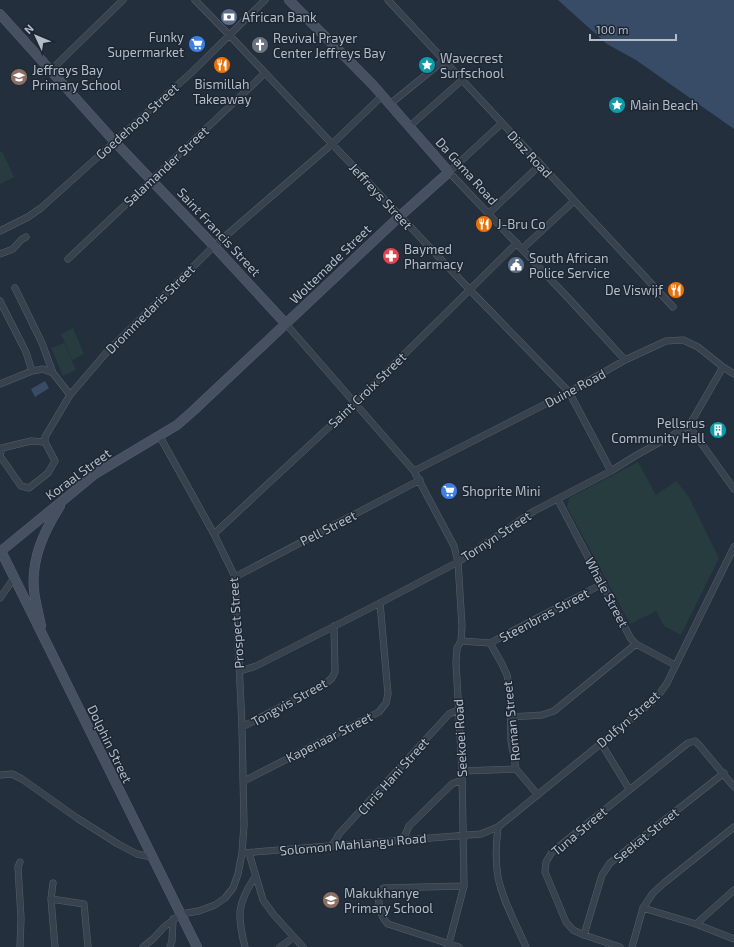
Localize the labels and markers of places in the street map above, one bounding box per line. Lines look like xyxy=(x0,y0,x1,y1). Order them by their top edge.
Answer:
bank icon: African Bank xyxy=(219,7,239,27)
place label: African Bank xyxy=(242,9,317,25)
place label: Funky Supermarket xyxy=(107,29,184,60)
place label: Revival Prayer Center Jeffreys Bay xyxy=(273,30,386,61)
supermarket icon: Funky Supermarket xyxy=(187,34,207,54)
church icon: Revival Prayer Center Jeffreys Bay xyxy=(250,35,270,55)
place label: Wavecrest Surfschool xyxy=(440,50,504,81)
restaurant icon: Bismillah Takeaway xyxy=(212,55,232,75)
place icon: Wavecrest Surfschool xyxy=(417,55,437,75)
place label: Jeffreys Bay Primary School xyxy=(32,62,121,93)
school or university icon: Jeffreys Bay Primary School xyxy=(9,67,29,87)
place label: Bismillah Takeaway xyxy=(193,76,251,107)
place icon: Main Beach xyxy=(607,95,627,115)
place label: Main Beach xyxy=(630,97,698,113)
restaurant icon: J-Bru Co xyxy=(474,214,494,234)
place label: J-Bru Co xyxy=(497,216,546,232)
place label: Baymed Pharmacy xyxy=(404,241,463,272)
pharmacy icon: Baymed Pharmacy xyxy=(381,246,401,266)
place label: South African Police Service xyxy=(529,250,610,281)
public building icon: South African Police Service xyxy=(506,255,526,275)
restaurant icon: De Viswijf xyxy=(666,280,686,300)
place label: De Viswijf xyxy=(605,282,664,298)
place label: Pellsrus Community Hall xyxy=(611,415,705,446)
building icon: Pellsrus Community Hall xyxy=(708,420,728,440)
supermarket icon: Shoprite Mini xyxy=(439,481,459,501)
place label: Shoprite Mini xyxy=(462,483,540,499)
place label: Makukhanye Primary School xyxy=(344,885,433,916)
school or university icon: Makukhanye Primary School xyxy=(321,890,341,910)

